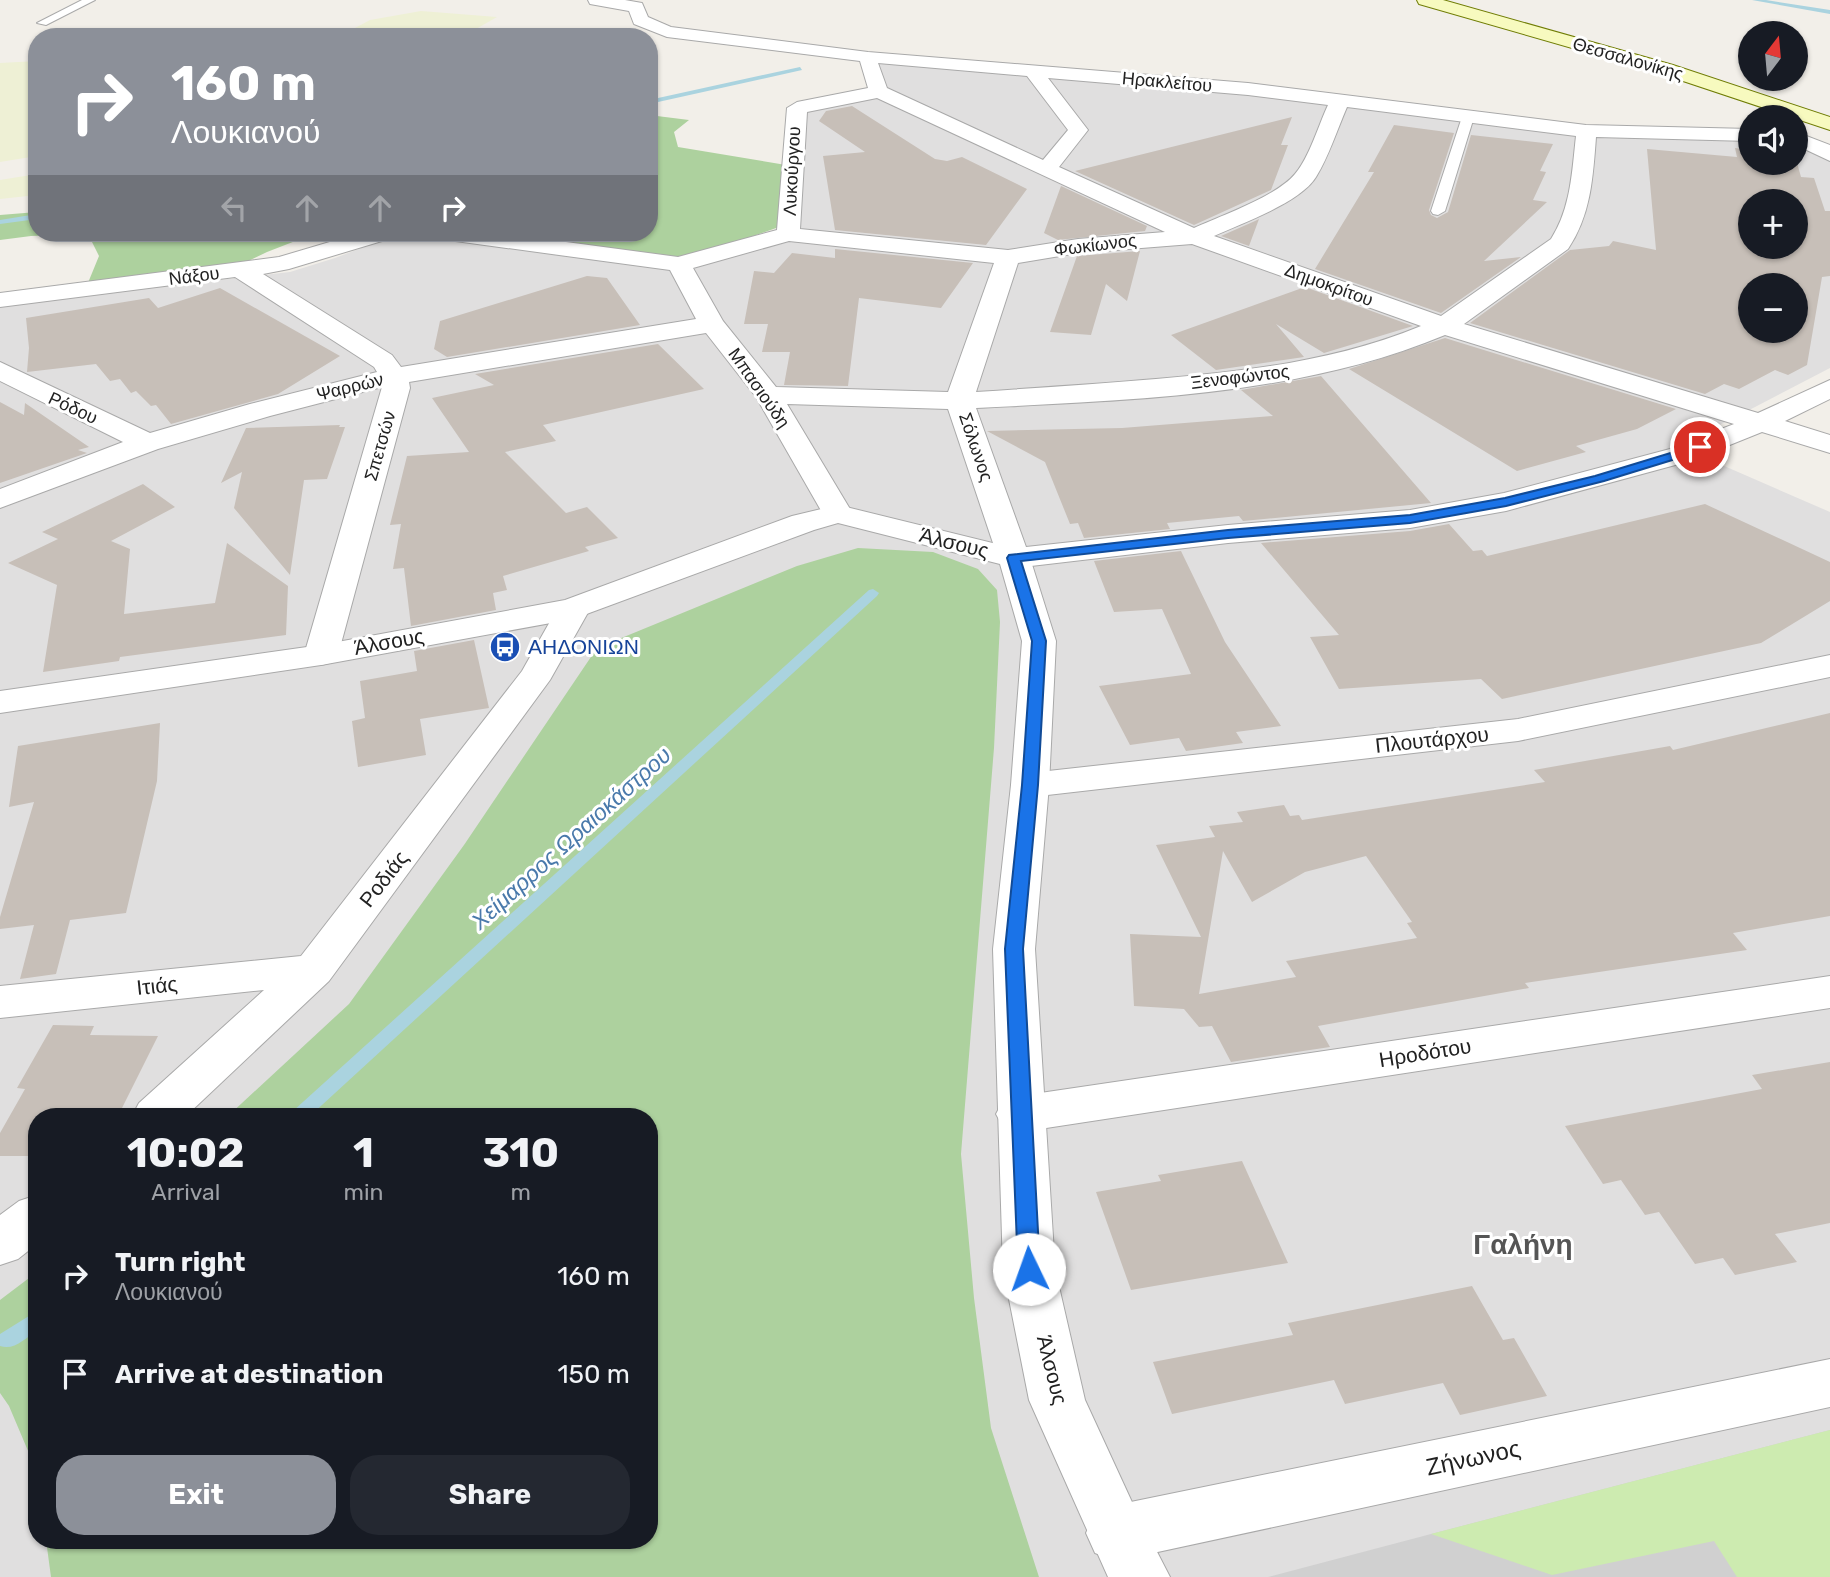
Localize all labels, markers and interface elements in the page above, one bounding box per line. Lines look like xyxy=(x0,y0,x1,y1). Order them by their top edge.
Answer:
north arrow xyxy=(1738,21,1808,91)
map controls xyxy=(1738,21,1808,343)
street label: Θεσσαλονίκης xyxy=(1570,33,1686,85)
text: 160 m xyxy=(171,54,316,112)
icon: right xyxy=(56,56,147,147)
street label: Ηρακλείτου xyxy=(1121,67,1213,97)
button: sound xyxy=(1738,105,1808,175)
text: Λουκιανού xyxy=(171,113,321,151)
street label: Λυκούργου xyxy=(779,126,805,216)
icon: left xyxy=(215,189,253,227)
icon: ahead xyxy=(288,189,326,227)
icon: ahead xyxy=(361,189,399,227)
icon: right xyxy=(434,189,472,227)
button: + xyxy=(1738,189,1808,259)
street label: Φωκίωνος xyxy=(1052,229,1138,261)
street label: Δημοκρίτου xyxy=(1282,259,1376,311)
street label: Νάξου xyxy=(167,262,221,290)
button: − xyxy=(1738,273,1808,343)
street label: Μπασιούδη xyxy=(723,344,795,432)
street label: Ξενοφώντος xyxy=(1190,360,1291,394)
street label: Ψαρρών xyxy=(314,368,386,406)
street label: Ρόδου xyxy=(45,387,101,429)
street label: Σπετσών xyxy=(360,408,400,484)
street label: Σόλωνος xyxy=(954,410,998,485)
pin xyxy=(1670,417,1730,477)
icon: arrive xyxy=(1681,428,1719,466)
street label: Άλσους xyxy=(917,522,991,563)
street label: Άλσους xyxy=(352,623,426,660)
bus stop icon: ΑΗΔΟΝΙΩΝ xyxy=(488,630,522,664)
place label: ΑΗΔΟΝΙΩΝ xyxy=(528,634,639,659)
street label: Πλουτάρχου xyxy=(1374,721,1490,758)
water label: Χείμαρρος Ωραιοκάστρου xyxy=(464,741,677,936)
street label: Ροδιάς xyxy=(354,846,413,912)
street label: Ιτιάς xyxy=(135,971,179,1000)
street label: Ηροδότου xyxy=(1377,1033,1473,1072)
text: 10:02 xyxy=(127,1128,245,1178)
text: 1 xyxy=(353,1128,374,1178)
text: 310 xyxy=(482,1128,559,1178)
text: Arrival xyxy=(151,1178,220,1206)
text: min xyxy=(344,1178,383,1206)
text: m xyxy=(511,1178,531,1206)
district label: Γαλήνη xyxy=(1473,1228,1573,1261)
position arrow xyxy=(992,1232,1066,1306)
text: Turn right xyxy=(115,1247,245,1278)
icon: right xyxy=(56,1257,94,1295)
text: 160 m xyxy=(557,1261,630,1292)
text: Λουκιανού xyxy=(115,1278,223,1306)
street label: Άλσους xyxy=(1032,1333,1073,1407)
icon: arrive xyxy=(56,1355,94,1393)
text: Arrive at destination xyxy=(115,1359,383,1390)
text: 150 m xyxy=(557,1359,630,1390)
street label: Ζήνωνος xyxy=(1423,1434,1523,1482)
button: Exit xyxy=(56,1455,336,1535)
button: Share xyxy=(350,1455,630,1535)

